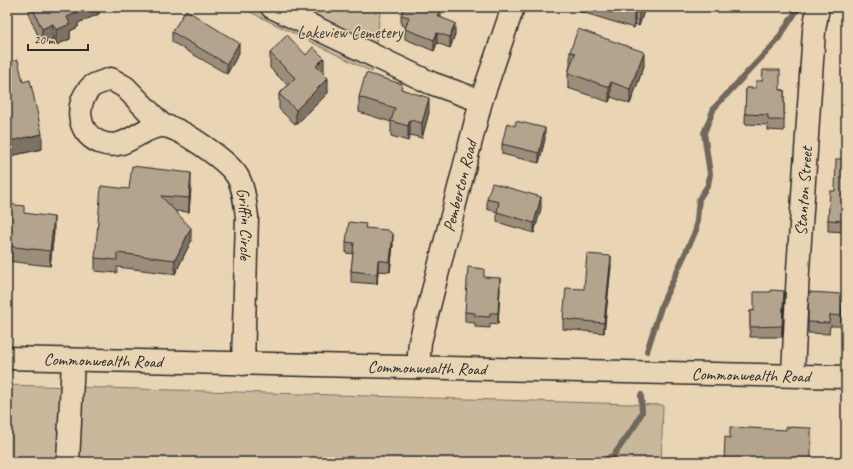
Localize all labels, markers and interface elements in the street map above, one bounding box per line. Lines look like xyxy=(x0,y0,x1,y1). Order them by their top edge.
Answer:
park label: Lakeview Cemetery xyxy=(297,22,404,43)
scale bar xyxy=(28,26,88,52)
text: 20 m xyxy=(34,32,56,48)
street label: Pemberton Road xyxy=(438,136,482,234)
street label: Stanton Street xyxy=(790,144,817,237)
street label: Griffin Circle xyxy=(232,186,257,262)
street label: Commonwealth Road xyxy=(43,349,166,373)
street label: Commonwealth Road xyxy=(367,356,490,380)
street label: Commonwealth Road xyxy=(691,364,814,387)

